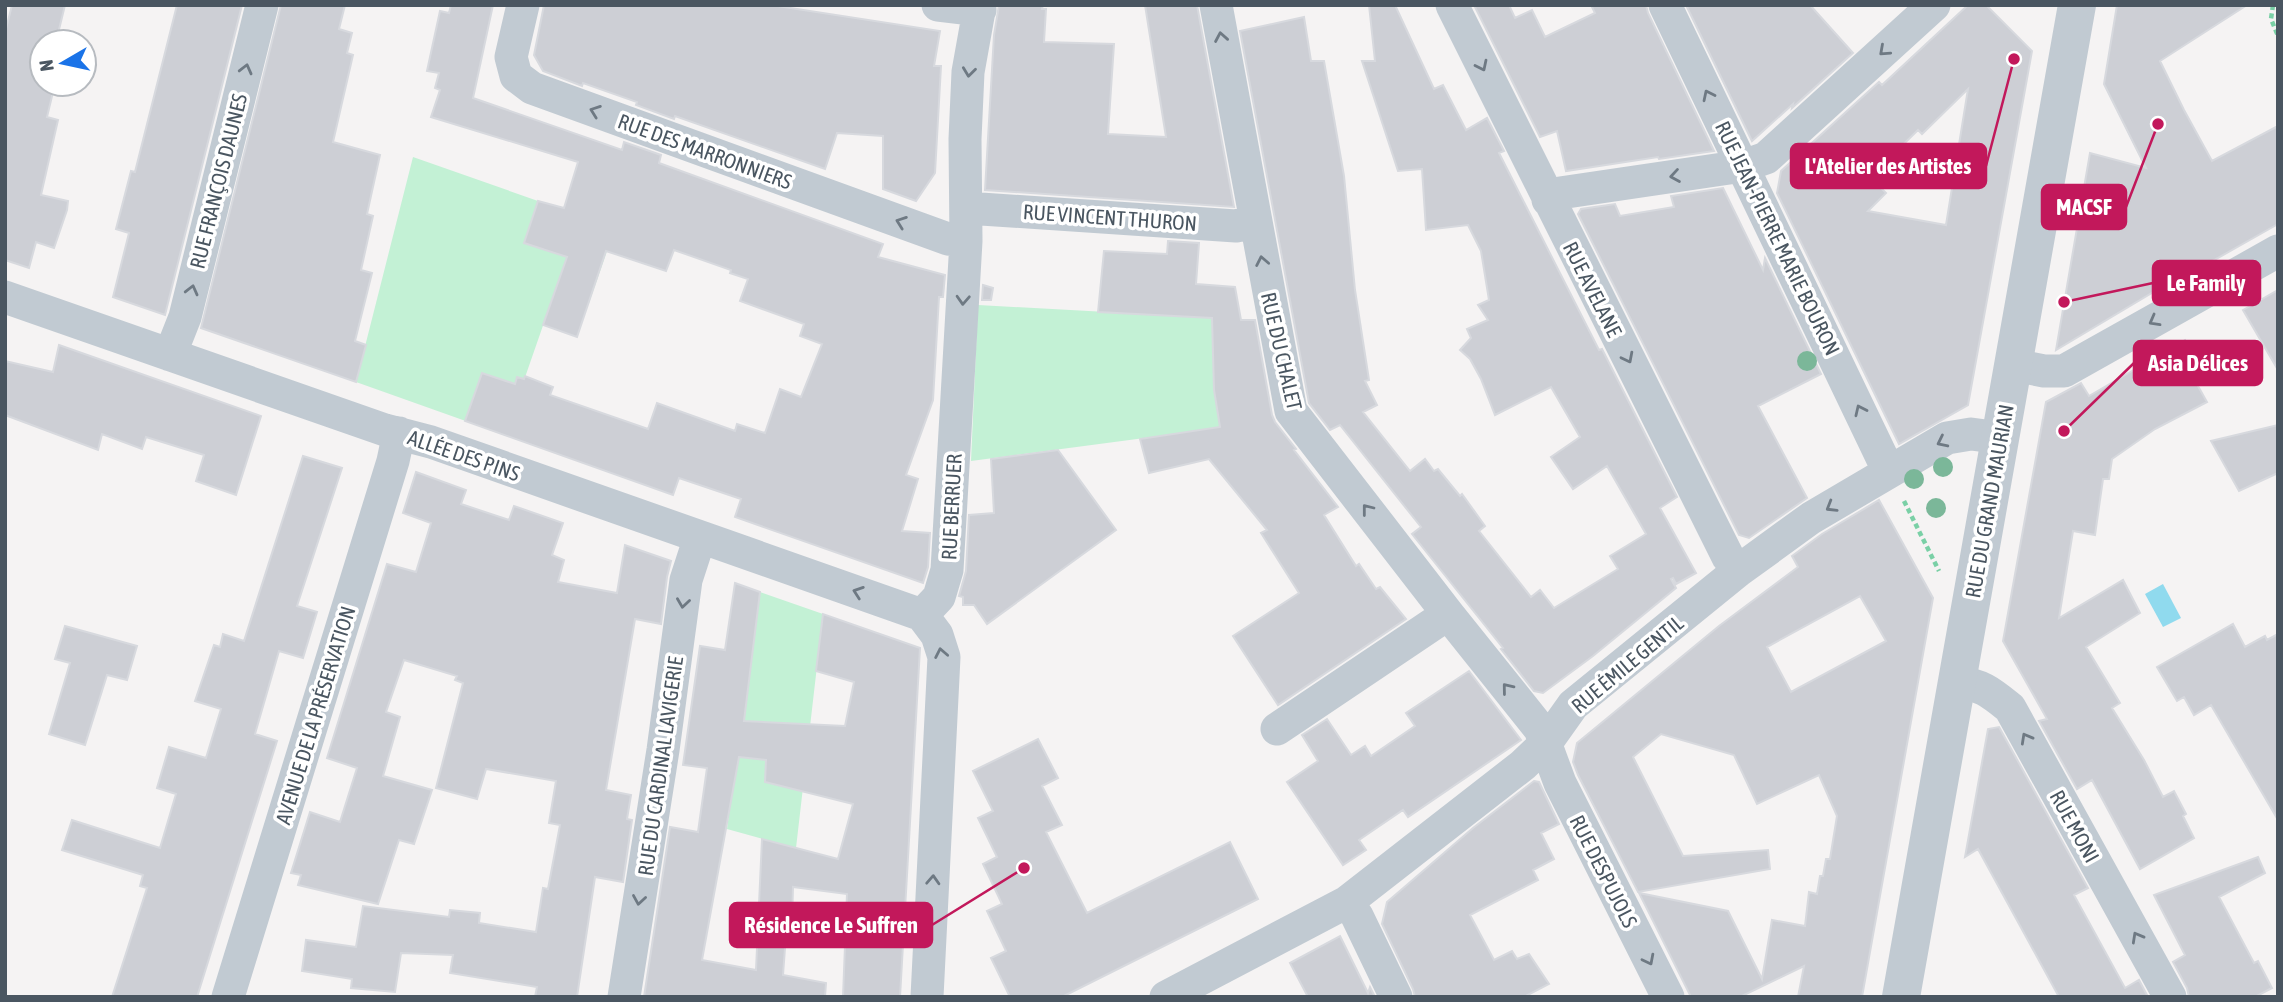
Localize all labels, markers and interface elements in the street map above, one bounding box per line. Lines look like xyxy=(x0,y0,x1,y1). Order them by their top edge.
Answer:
north arrow xyxy=(28,28,98,98)
one-way arrow xyxy=(1214,31,1229,43)
one-way arrow xyxy=(1879,43,1892,55)
text: N xyxy=(34,58,58,73)
one-way arrow xyxy=(1474,59,1488,71)
one-way arrow xyxy=(238,64,252,76)
one-way arrow xyxy=(962,67,977,78)
one-way arrow xyxy=(1703,90,1717,102)
street label: RUE FRANÇOIS DAUNES xyxy=(185,91,251,271)
one-way arrow xyxy=(590,105,602,119)
street label: RUE DES MARRONNIERS xyxy=(615,108,795,194)
street label: RUE JEAN-PIERRE MARIE BOURON xyxy=(1711,117,1845,359)
callout: L'Atelier des Artistes xyxy=(1791,144,1986,188)
text: L'Atelier des Artistes xyxy=(1805,153,1971,179)
one-way arrow xyxy=(1669,168,1681,183)
callout: MACSF xyxy=(2042,185,2126,229)
text: MACSF xyxy=(2056,194,2112,220)
street label: RUE VINCENT THURON xyxy=(1022,199,1198,235)
one-way arrow xyxy=(896,217,908,231)
street label: RUE AVELANE xyxy=(1559,237,1627,341)
one-way arrow xyxy=(1255,255,1270,267)
callout: Le Family xyxy=(2153,261,2260,305)
text: Le Family xyxy=(2166,270,2246,296)
one-way arrow xyxy=(184,285,198,297)
street label: RUE DU CHALET xyxy=(1257,290,1307,412)
one-way arrow xyxy=(956,294,971,305)
one-way arrow xyxy=(2149,313,2161,326)
callout: Asia Délices xyxy=(2134,341,2262,385)
one-way arrow xyxy=(1619,350,1633,363)
text: Asia Délices xyxy=(2147,350,2248,376)
street label: RUE DU GRAND MAURIAN xyxy=(1960,402,2018,600)
one-way arrow xyxy=(1855,405,1869,417)
street label: ALLÉE DES PINS xyxy=(405,425,523,485)
one-way arrow xyxy=(1937,434,1949,448)
street label: RUE BERRUER xyxy=(936,453,966,561)
one-way arrow xyxy=(1825,499,1838,512)
one-way arrow xyxy=(1362,504,1375,517)
one-way arrow xyxy=(853,586,865,600)
one-way arrow xyxy=(676,597,691,609)
street label: AVENUE DE LA PRÉSERVATION xyxy=(270,603,360,827)
street label: RUE ÉMILE GENTIL xyxy=(1566,610,1688,718)
one-way arrow xyxy=(935,647,950,659)
street label: RUE DU CARDINAL LAVIGERIE xyxy=(633,655,687,877)
one-way arrow xyxy=(1503,683,1515,696)
one-way arrow xyxy=(2021,733,2034,746)
street label: RUE MONI xyxy=(2045,786,2105,866)
street label: RUE DESPUJOLS xyxy=(1565,811,1643,931)
one-way arrow xyxy=(926,874,941,885)
one-way arrow xyxy=(632,895,647,906)
callout: Résidence Le Suffren xyxy=(730,903,932,947)
text: Résidence Le Suffren xyxy=(744,912,918,938)
one-way arrow xyxy=(2132,932,2145,944)
one-way arrow xyxy=(1640,952,1654,965)

